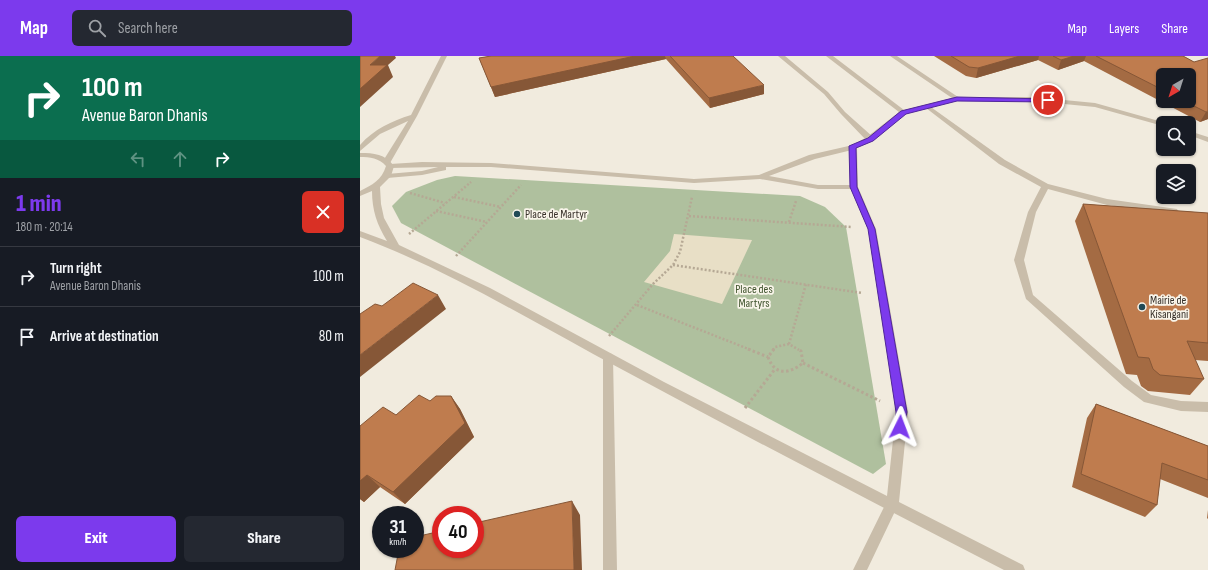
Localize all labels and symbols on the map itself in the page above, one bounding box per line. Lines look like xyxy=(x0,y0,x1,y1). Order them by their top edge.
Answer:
north arrow xyxy=(1156,68,1196,108)
pin xyxy=(1031,83,1065,117)
place label: Place de Martyr xyxy=(525,207,588,222)
marker: Place de Martyr xyxy=(512,209,522,219)
park label: Place des Martyrs xyxy=(735,282,773,311)
place label: Mairie de Kisangani xyxy=(1150,293,1188,322)
marker: Mairie de Kisangani xyxy=(1137,302,1147,312)
position arrow xyxy=(879,406,921,448)
speed limit sign: 40 xyxy=(432,506,484,558)

